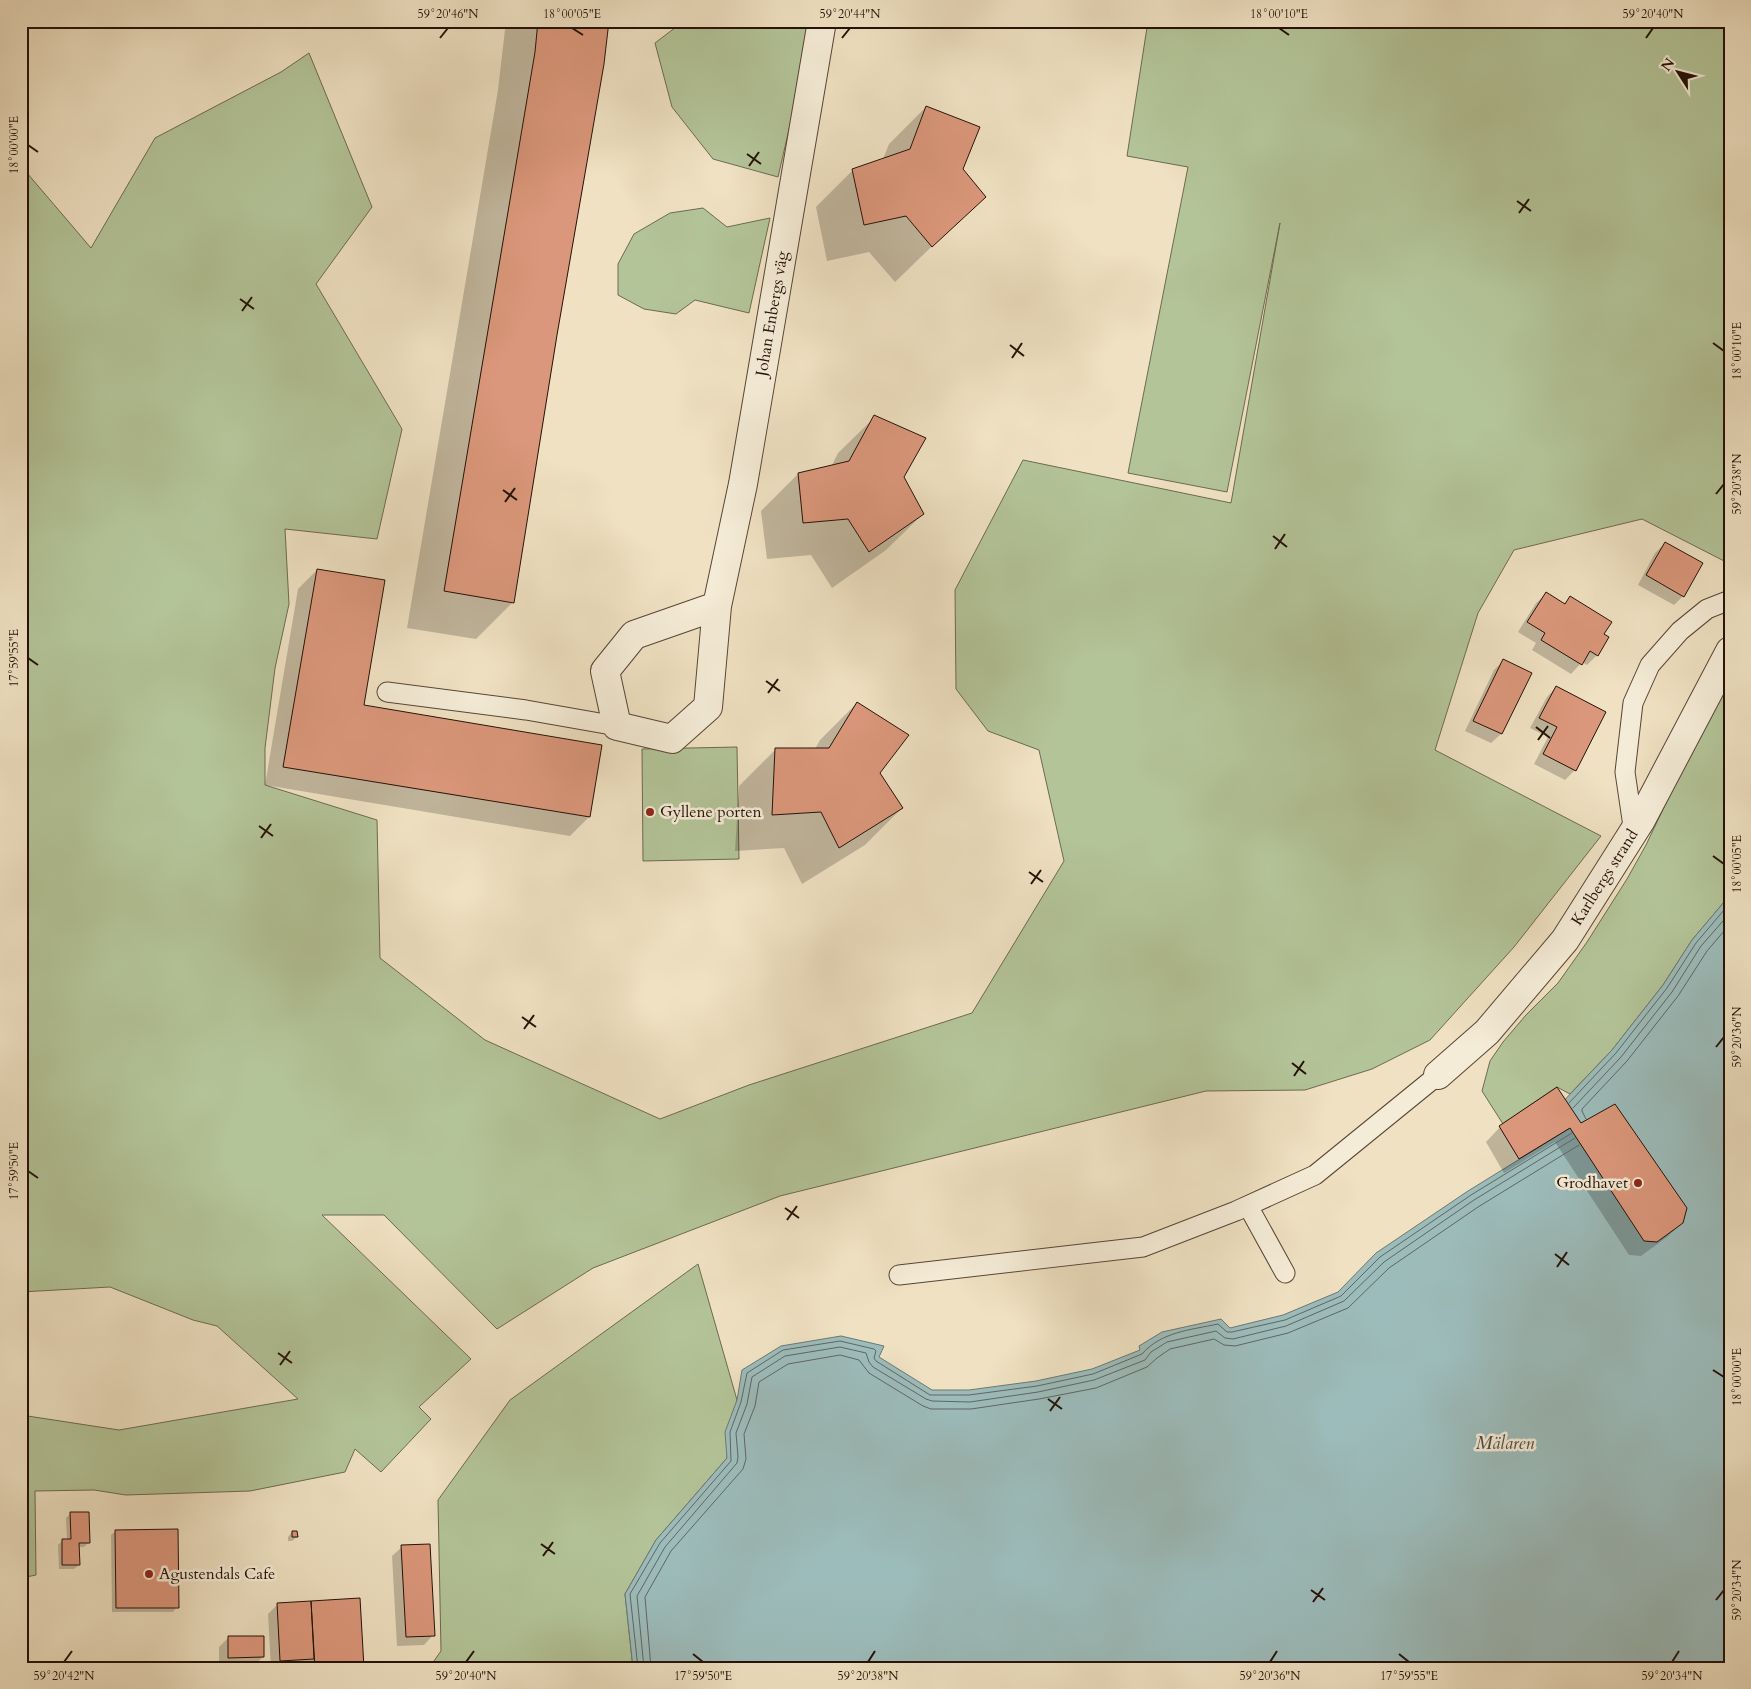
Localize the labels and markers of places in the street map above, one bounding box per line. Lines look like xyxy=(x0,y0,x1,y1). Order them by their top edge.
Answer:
place label: Gyllene porten xyxy=(660,801,762,823)
marker: Gyllene porten xyxy=(644,806,656,818)
place label: Grodhavet xyxy=(1556,1172,1628,1194)
marker: Grodhavet xyxy=(1632,1177,1644,1189)
place label: Agustendals Cafe xyxy=(159,1563,275,1585)
marker: Agustendals Cafe xyxy=(143,1568,155,1580)

